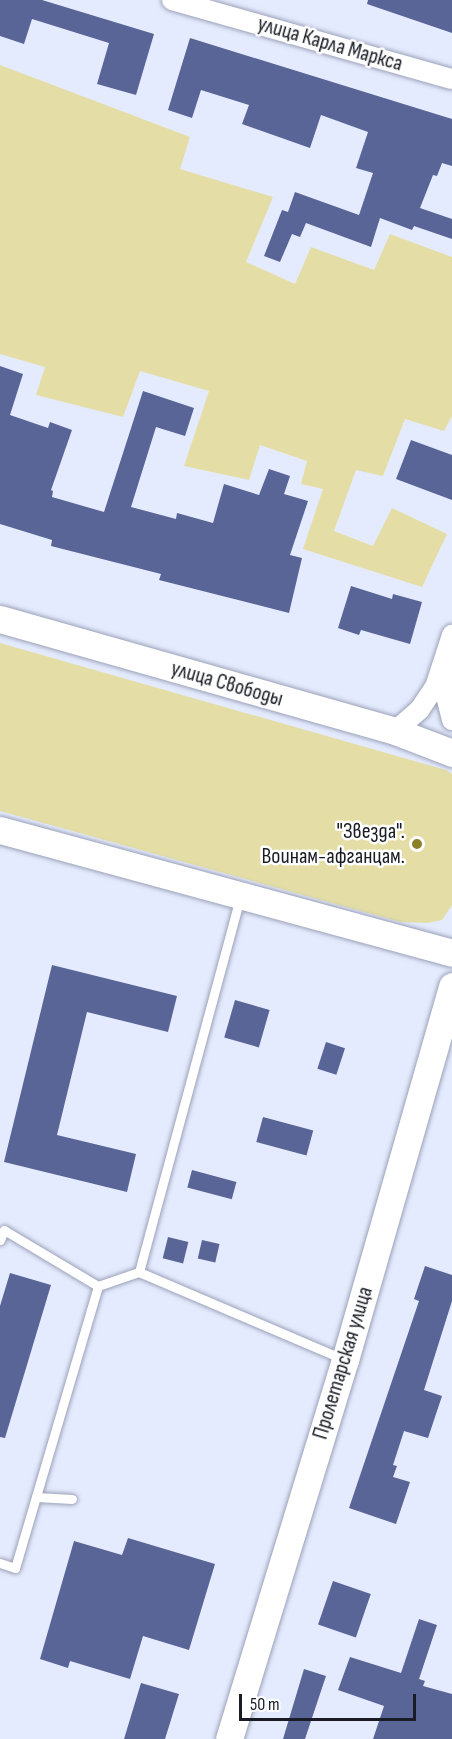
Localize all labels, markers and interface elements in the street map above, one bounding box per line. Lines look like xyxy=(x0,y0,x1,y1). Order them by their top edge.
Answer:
street label: улица Карла Маркса xyxy=(254,11,406,77)
street label: улица Свободы xyxy=(168,655,286,713)
place label: "Звезда". Воинам-афганцам. xyxy=(262,818,405,870)
marker: "Звезда". Воинам-афганцам. xyxy=(410,837,424,851)
street label: Пролетарская улица xyxy=(307,1283,379,1443)
scale bar xyxy=(242,1682,419,1720)
text: 50 m xyxy=(250,1694,280,1715)

